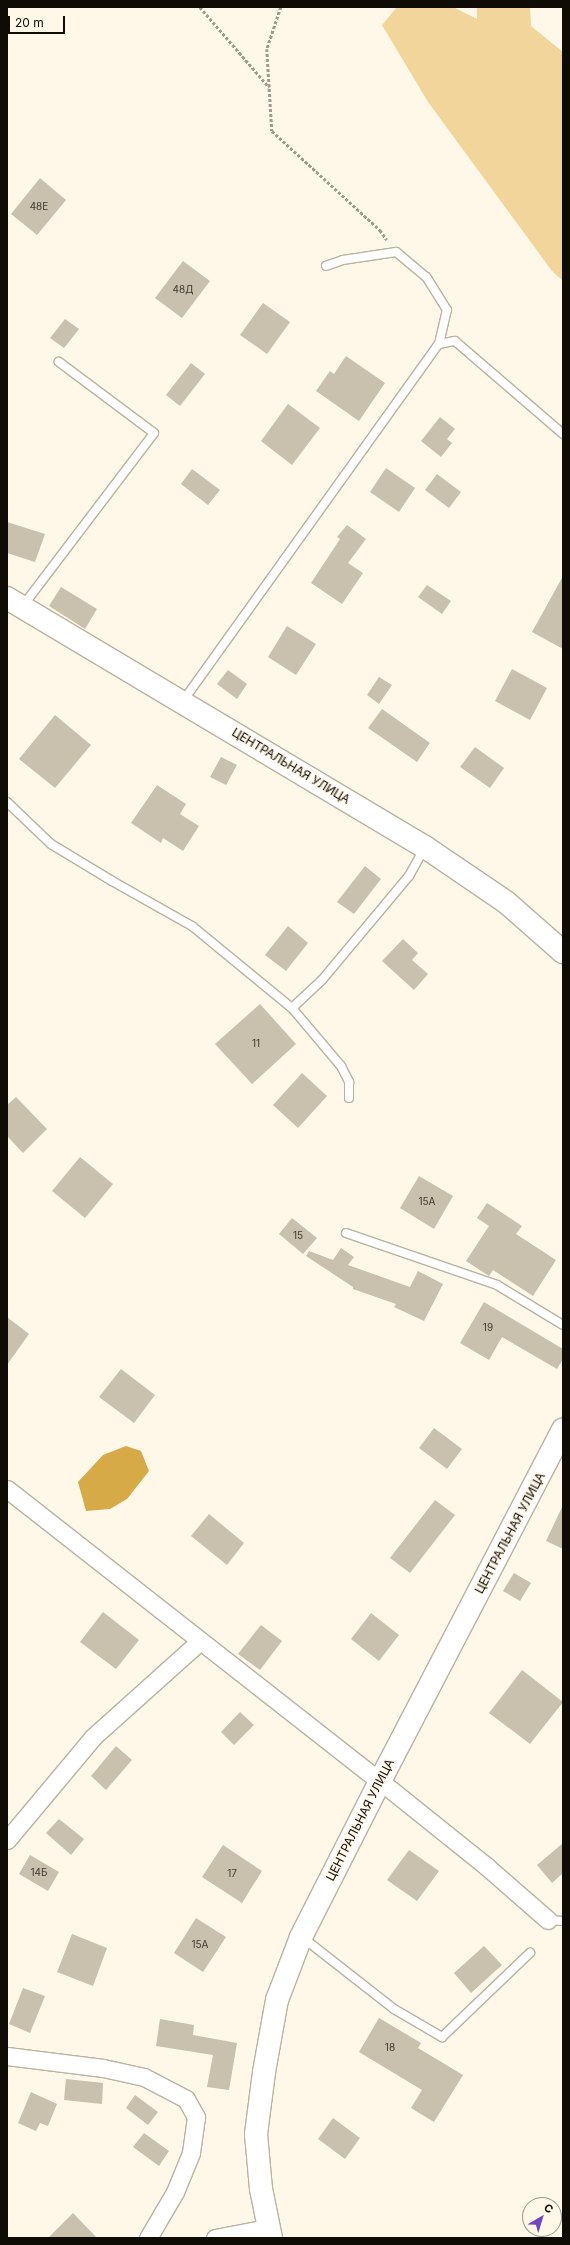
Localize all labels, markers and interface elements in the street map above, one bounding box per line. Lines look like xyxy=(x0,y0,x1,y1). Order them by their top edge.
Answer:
scale bar xyxy=(10,8,67,34)
text: 20 m xyxy=(15,15,44,30)
house number: 48Е xyxy=(30,201,48,213)
house number: 48Д xyxy=(173,284,193,296)
street label: ЦЕНТРАЛЬНАЯ УЛИЦА xyxy=(229,725,353,807)
house number: 11 xyxy=(252,1038,260,1050)
house number: 15А xyxy=(418,1196,436,1208)
house number: 15 xyxy=(293,1230,303,1242)
house number: 19 xyxy=(483,1322,493,1334)
street label: ЦЕНТРАЛЬНАЯ УЛИЦА xyxy=(472,1470,548,1596)
street label: ЦЕНТРАЛЬНАЯ УЛИЦА xyxy=(323,1757,397,1883)
house number: 14Б xyxy=(31,1867,47,1879)
house number: 17 xyxy=(227,1868,237,1880)
house number: 15А xyxy=(191,1939,209,1951)
house number: 18 xyxy=(385,2042,395,2054)
north arrow xyxy=(522,2197,562,2237)
text: С xyxy=(541,2200,556,2216)

